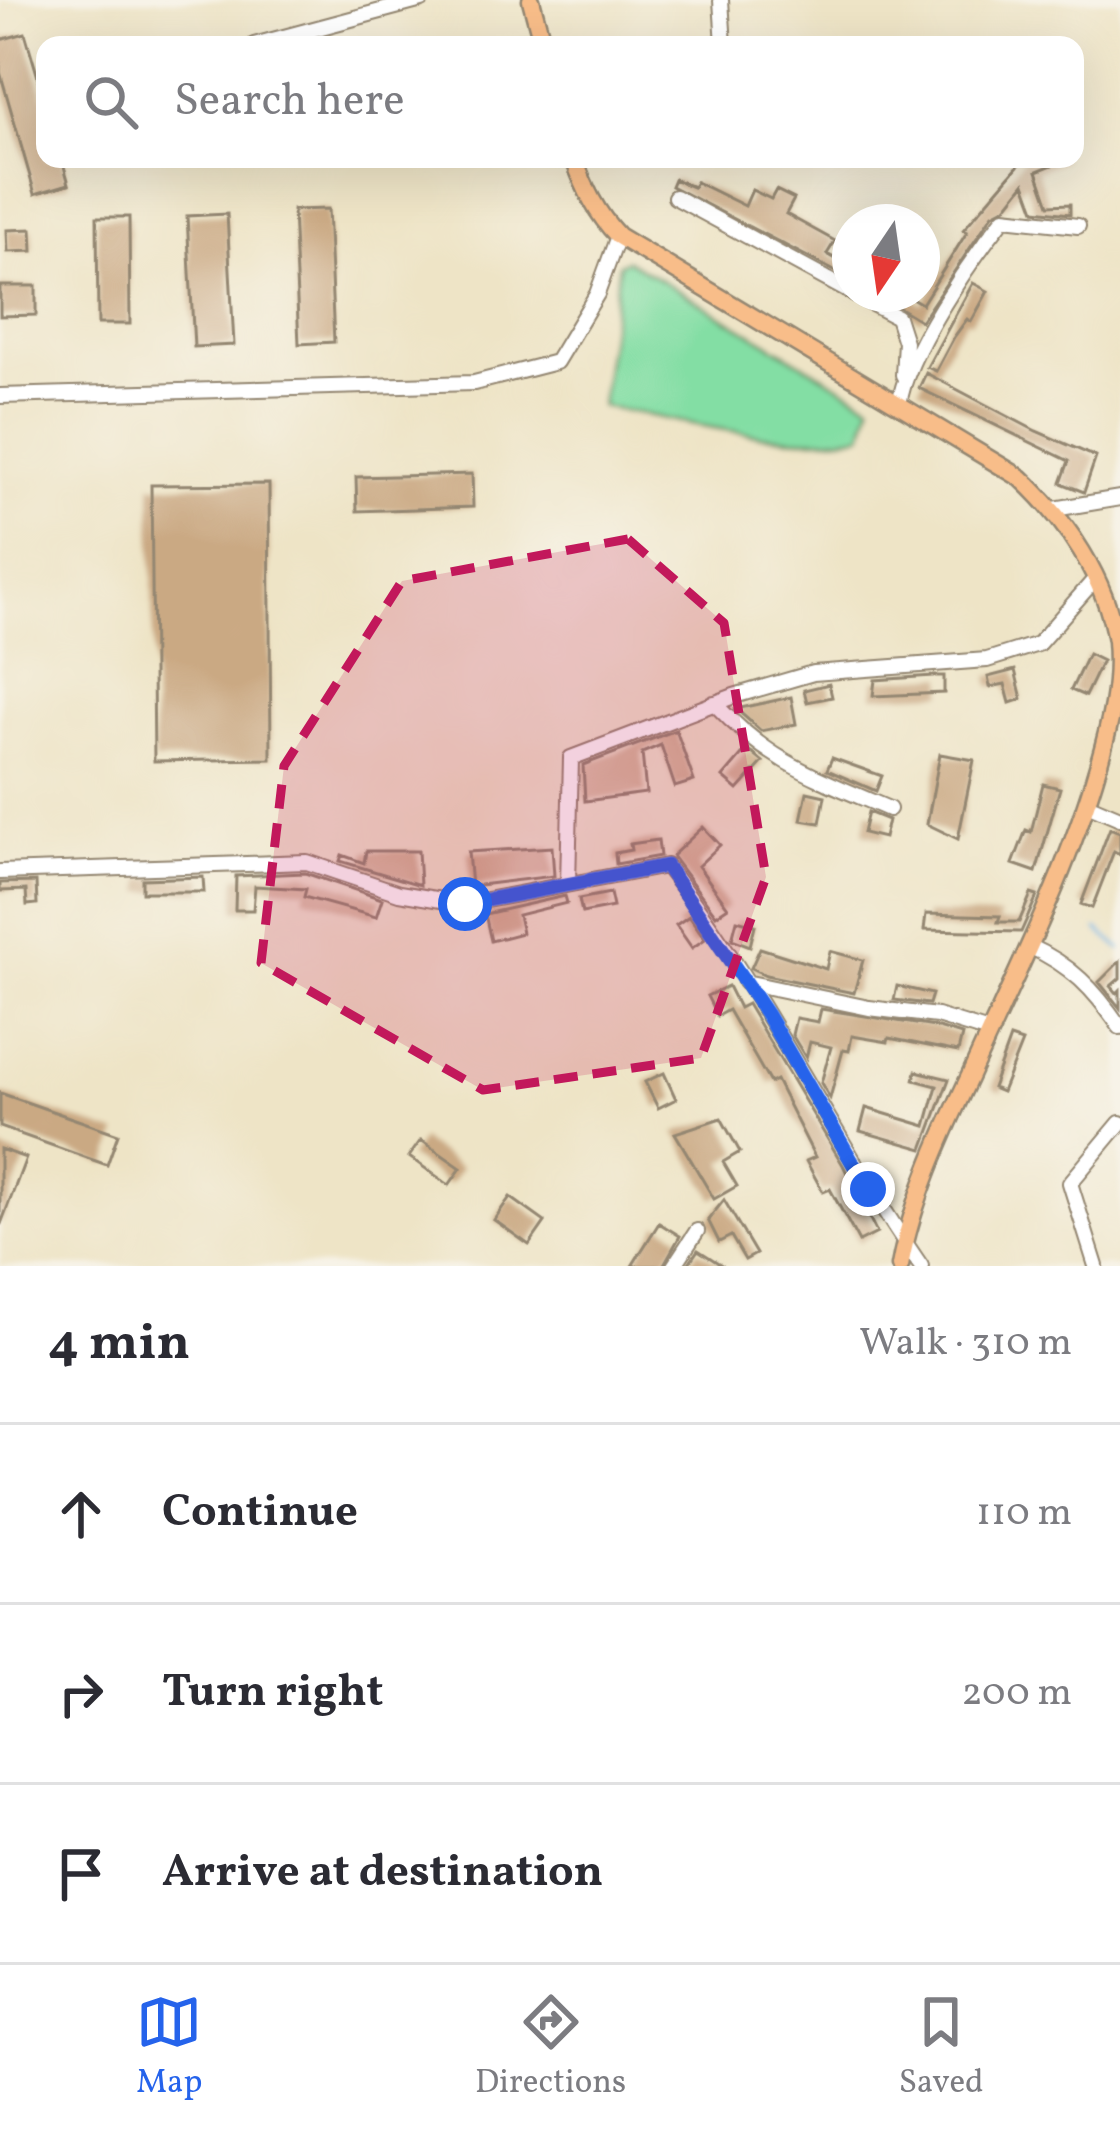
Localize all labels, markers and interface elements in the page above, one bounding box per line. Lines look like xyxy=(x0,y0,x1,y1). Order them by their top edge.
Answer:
search box xyxy=(36,36,1084,168)
icon: search xyxy=(78,69,144,135)
text: Search here xyxy=(174,71,405,134)
north arrow xyxy=(832,204,940,312)
route start xyxy=(438,877,492,931)
route end xyxy=(841,1162,895,1216)
text: 4 min xyxy=(48,1309,190,1380)
text: Walk · 310 m xyxy=(859,1317,1072,1371)
icon: ahead xyxy=(48,1481,114,1547)
text: Continue xyxy=(162,1482,358,1545)
text: 110 m xyxy=(976,1487,1072,1541)
icon: right xyxy=(48,1661,114,1727)
text: Turn right xyxy=(162,1662,383,1725)
text: 200 m xyxy=(961,1667,1072,1721)
icon: arrive xyxy=(48,1841,114,1907)
text: Arrive at destination xyxy=(162,1842,603,1905)
tab: Map xyxy=(136,1989,202,2107)
tab: Directions xyxy=(475,1989,626,2107)
tab: Saved xyxy=(899,1989,984,2107)

